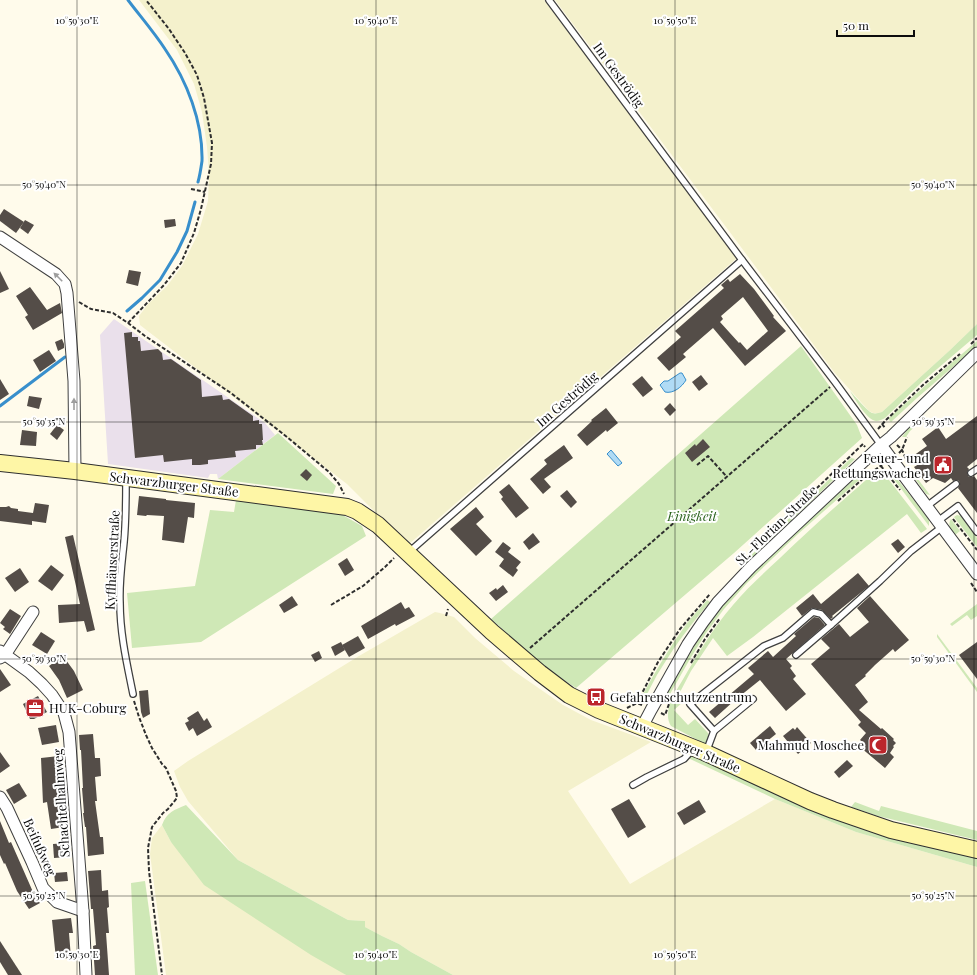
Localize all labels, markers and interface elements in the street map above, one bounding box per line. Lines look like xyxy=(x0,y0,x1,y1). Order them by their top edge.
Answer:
scale bar xyxy=(837,12,914,38)
text: 10°59'30"E xyxy=(55,13,99,27)
text: 10°59'40"E xyxy=(355,13,397,27)
text: 10°59'50"E xyxy=(654,13,696,27)
text: 50 m xyxy=(843,17,869,33)
street label: Im Geströdig xyxy=(590,39,649,111)
text: 50°59'40"N xyxy=(22,177,66,191)
text: 50°59'40"N xyxy=(911,177,955,191)
one-way arrow xyxy=(53,272,63,282)
street label: Im Geströdig xyxy=(532,367,601,430)
one-way arrow xyxy=(71,397,77,410)
text: 50°59'35"N xyxy=(23,414,65,428)
text: 50°59'35"N xyxy=(912,414,954,428)
place label: Feuer- und Rettungswache 1 xyxy=(833,449,929,481)
public building icon: Feuer- und Rettungswache 1 xyxy=(932,454,954,476)
street label: Schwarzburger Straße xyxy=(109,467,240,500)
street label: St.-Florian-Straße xyxy=(731,481,821,568)
park label: Einigkeit xyxy=(666,507,717,524)
street label: Kyffhäuserstraße xyxy=(100,509,123,610)
text: 50°59'30"N xyxy=(22,651,66,665)
text: 50°59'30"N xyxy=(911,651,955,665)
bus stop icon: Gefahrenschutzzentrum xyxy=(585,686,607,708)
place label: Gefahrenschutzzentrum xyxy=(610,688,753,705)
office icon: HUK-Coburg xyxy=(24,697,46,719)
place label: HUK-Coburg xyxy=(49,699,126,716)
street label: Schwarzburger Straße xyxy=(617,709,744,776)
mosque icon: Mahmud Moschee xyxy=(867,734,889,756)
place label: Mahmud Moschee xyxy=(758,736,864,753)
street label: Schachtelhalmweg xyxy=(48,748,73,858)
street label: Beifußweg xyxy=(20,815,61,878)
text: 50°59'25"N xyxy=(22,888,66,902)
text: 50°59'25"N xyxy=(911,888,955,902)
text: 10°59'30"E xyxy=(55,947,99,961)
text: 10°59'40"E xyxy=(355,947,397,961)
text: 10°59'50"E xyxy=(654,947,696,961)

